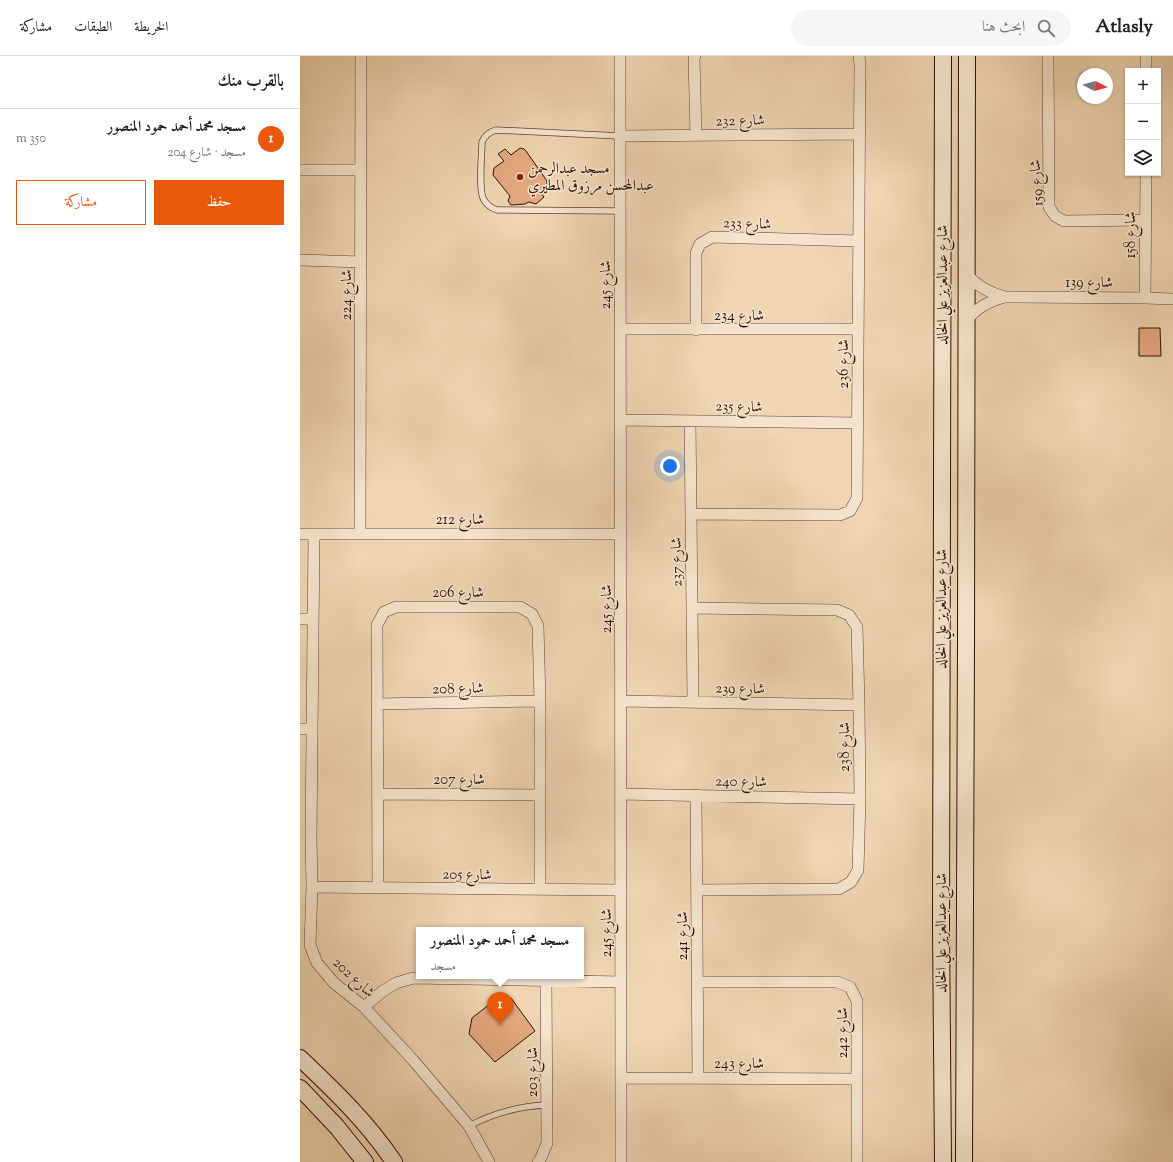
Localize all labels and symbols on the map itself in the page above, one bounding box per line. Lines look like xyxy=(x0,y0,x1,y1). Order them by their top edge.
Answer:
north arrow xyxy=(1077,68,1113,104)
street label: شارع 232 xyxy=(715,111,765,133)
place label: مسجد عبدالرحمن عبدالمحسن مرزوق المطيري xyxy=(528,159,654,197)
street label: شارع 159 xyxy=(1025,159,1051,207)
marker: مسجد عبدالرحمن عبدالمحسن مرزوق المطيري xyxy=(515,172,525,182)
street label: شارع 158 xyxy=(1121,212,1143,258)
street label: شارع 233 xyxy=(722,213,771,237)
street label: شارع عبدالعزيز علي الخالد xyxy=(933,225,956,345)
street label: شارع 245 xyxy=(596,261,618,309)
street label: شارع 224 xyxy=(337,270,359,320)
street label: شارع 139 xyxy=(1065,273,1113,295)
street label: شارع 234 xyxy=(714,306,764,328)
street label: شارع 236 xyxy=(834,339,856,389)
street label: شارع 235 xyxy=(715,397,763,419)
your location xyxy=(660,456,680,476)
street label: شارع 212 xyxy=(436,510,484,532)
street label: شارع 237 xyxy=(667,537,689,587)
street label: شارع عبدالعزيز علي الخالد xyxy=(932,549,955,669)
street label: شارع 206 xyxy=(432,583,484,605)
street label: شارع 245 xyxy=(597,585,619,633)
street label: شارع 208 xyxy=(432,679,484,701)
street label: شارع 239 xyxy=(715,679,765,701)
street label: شارع 238 xyxy=(835,722,857,772)
street label: شارع 207 xyxy=(433,770,485,792)
street label: شارع 240 xyxy=(715,772,767,794)
street label: شارع 205 xyxy=(442,865,492,887)
street label: شارع عبدالعزيز علي الخالد xyxy=(932,873,955,993)
street label: شارع 245 xyxy=(597,909,619,957)
street label: شارع 241 xyxy=(673,912,695,960)
street label: شارع 202 xyxy=(326,953,379,1004)
pin: 1 xyxy=(487,992,513,1025)
street label: شارع 242 xyxy=(833,1008,855,1058)
street label: شارع 203 xyxy=(523,1047,545,1097)
street label: شارع 243 xyxy=(714,1054,764,1076)

